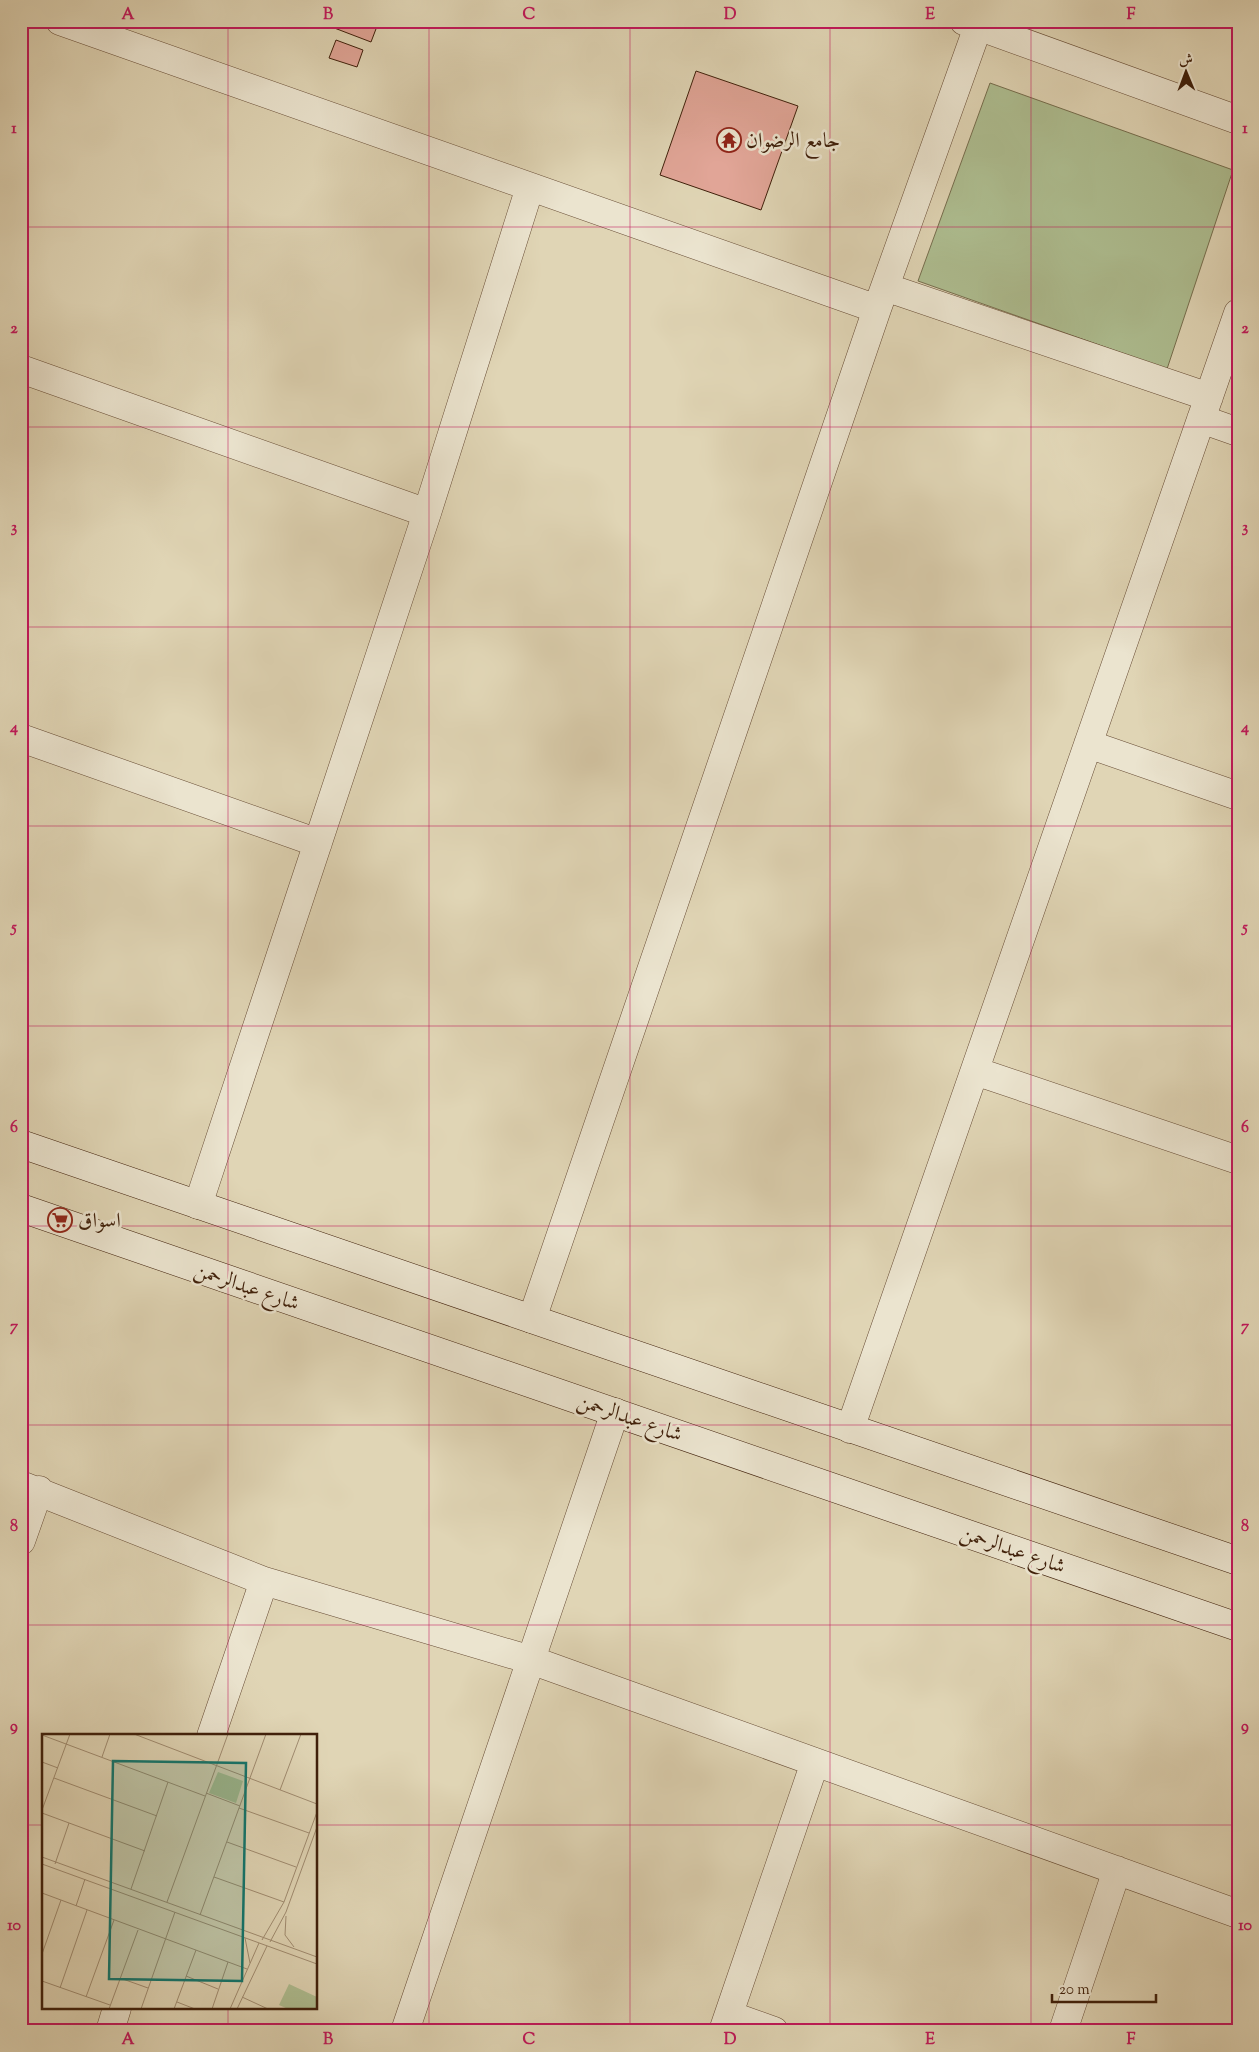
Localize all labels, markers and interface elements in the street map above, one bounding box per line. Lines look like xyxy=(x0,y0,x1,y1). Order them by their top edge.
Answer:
text: A xyxy=(122,4,135,27)
text: B xyxy=(323,4,333,27)
text: C xyxy=(523,4,536,27)
text: D xyxy=(724,4,737,27)
text: E xyxy=(925,4,935,27)
text: F xyxy=(1127,4,1136,27)
north arrow xyxy=(1162,48,1212,98)
text: ش xyxy=(1179,51,1193,71)
text: 1 xyxy=(11,118,17,141)
text: 1 xyxy=(1242,118,1248,141)
temple icon: جامع الرضوان xyxy=(716,127,742,153)
place label: جامع الرضوان xyxy=(746,127,840,159)
text: 2 xyxy=(10,318,18,341)
text: 2 xyxy=(1241,318,1249,341)
text: 3 xyxy=(11,517,18,540)
text: 3 xyxy=(1242,517,1249,540)
text: 4 xyxy=(9,717,18,740)
text: 4 xyxy=(1240,717,1249,740)
text: 5 xyxy=(9,917,17,940)
text: 5 xyxy=(1240,917,1248,940)
text: 6 xyxy=(10,1117,18,1140)
text: 6 xyxy=(1241,1117,1249,1140)
supermarket icon: اسواق xyxy=(47,1207,73,1233)
place label: اسواق xyxy=(78,1207,121,1237)
street label: شارع عبدالرحمن xyxy=(189,1256,303,1321)
text: 7 xyxy=(10,1316,19,1339)
text: 7 xyxy=(1241,1316,1250,1339)
street label: شارع عبدالرحمن xyxy=(572,1387,686,1452)
text: 8 xyxy=(10,1516,18,1539)
text: 8 xyxy=(1241,1516,1249,1539)
street label: شارع عبدالرحمن xyxy=(955,1519,1069,1584)
text: 9 xyxy=(10,1716,18,1739)
text: 9 xyxy=(1241,1716,1249,1739)
inset map xyxy=(42,1734,318,2010)
text: 10 xyxy=(7,1915,21,1938)
text: 10 xyxy=(1238,1915,1252,1938)
scale bar xyxy=(1052,1972,1155,2004)
text: 20 m xyxy=(1059,1980,1090,2001)
text: A xyxy=(122,2029,135,2052)
text: B xyxy=(323,2029,333,2052)
text: C xyxy=(523,2029,536,2052)
text: D xyxy=(724,2029,737,2052)
text: E xyxy=(925,2029,935,2052)
text: F xyxy=(1127,2029,1136,2052)

